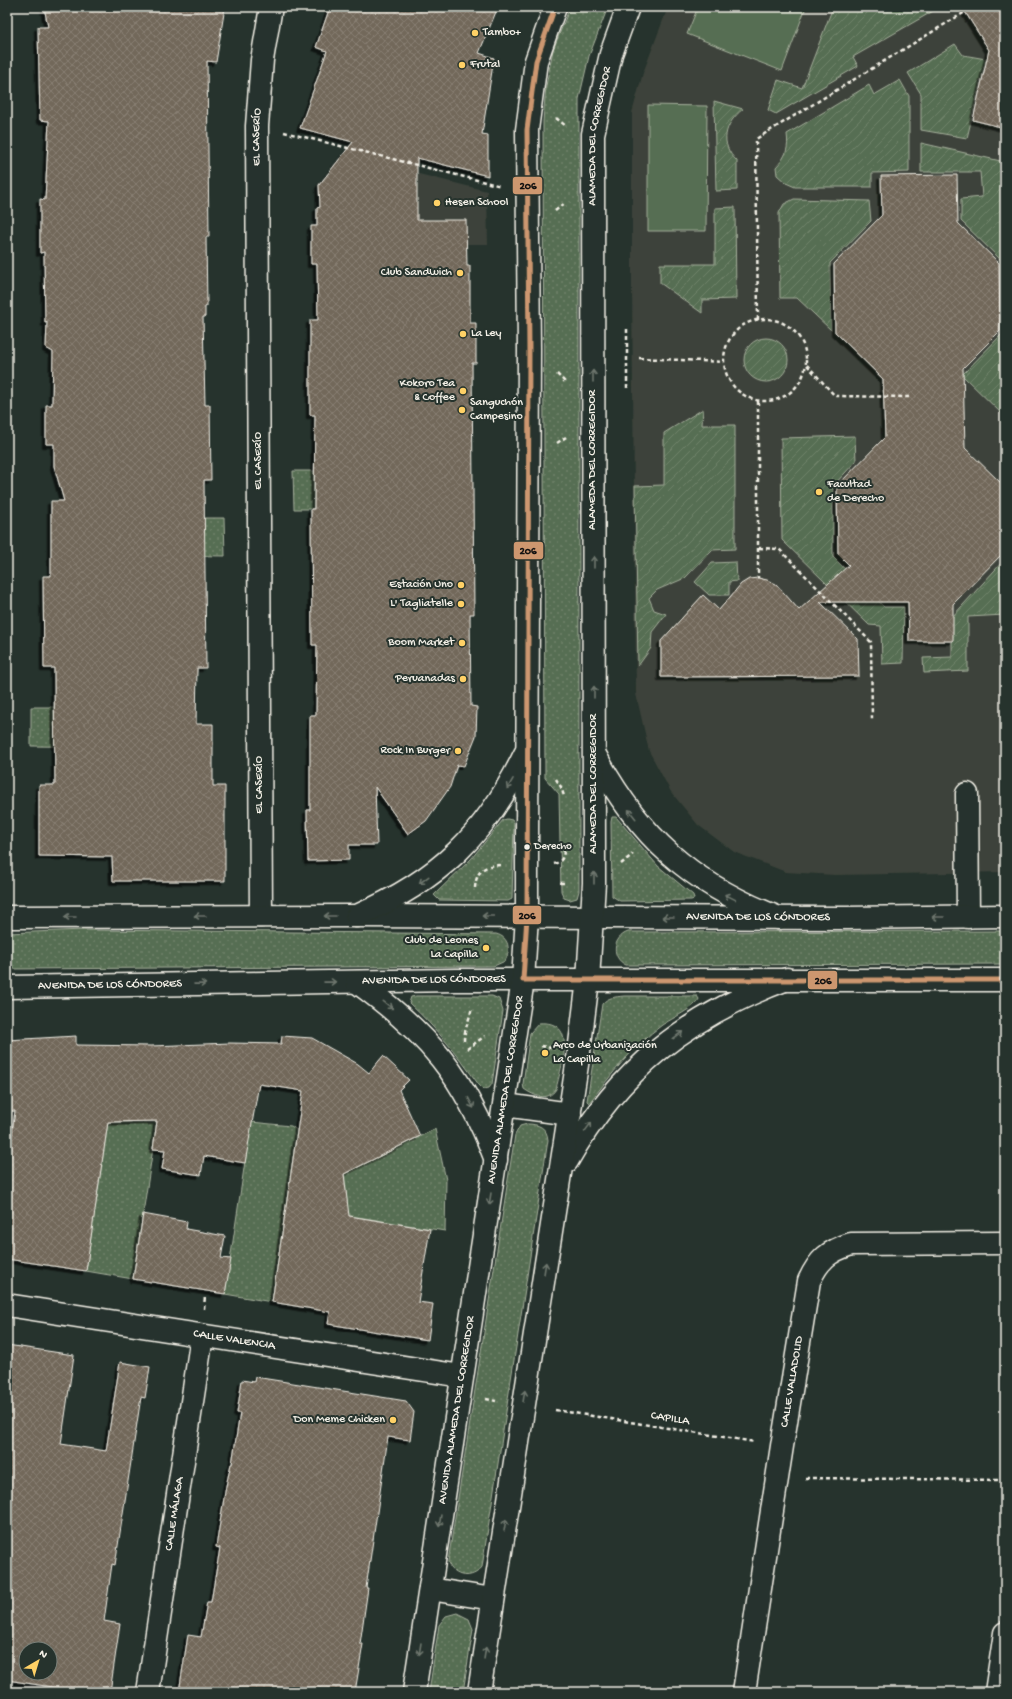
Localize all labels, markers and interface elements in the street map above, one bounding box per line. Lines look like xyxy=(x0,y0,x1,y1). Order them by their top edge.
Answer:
place label: Tambo+ xyxy=(482,26,521,40)
marker: Tambo+ xyxy=(470,28,480,38)
place label: Frutal xyxy=(469,58,501,72)
marker: Frutal xyxy=(457,60,467,70)
street label: ALAMEDA DEL CORREGIDOR xyxy=(586,65,615,206)
street label: EL CASERÍO xyxy=(250,108,265,166)
line badge: 206 xyxy=(512,176,543,195)
text: 206 xyxy=(519,181,537,193)
place label: Hesen School xyxy=(445,196,509,210)
marker: Hesen School xyxy=(432,198,442,208)
place label: Club Sandwich xyxy=(381,266,453,280)
marker: Club Sandwich xyxy=(455,268,465,278)
place label: La Ley xyxy=(471,327,501,341)
marker: La Ley xyxy=(458,329,468,339)
one-way arrow xyxy=(589,370,597,383)
place label: Kokoro Tea & Coffee xyxy=(400,377,456,405)
marker: Kokoro Tea & Coffee xyxy=(458,386,468,396)
street label: ALAMEDA DEL CORREGIDOR xyxy=(586,389,600,530)
place label: Sanguchón Campesino xyxy=(470,396,523,424)
marker: Sanguchón Campesino xyxy=(457,405,467,415)
street label: EL CASERÍO xyxy=(252,432,266,490)
place label: Facultad de Derecho xyxy=(826,478,884,506)
marker: Facultad de Derecho xyxy=(814,487,824,497)
line badge: 206 xyxy=(513,541,544,560)
text: 206 xyxy=(519,546,537,558)
one-way arrow xyxy=(590,556,598,569)
place label: Estación Uno xyxy=(389,578,453,592)
marker: Estación Uno xyxy=(456,580,466,590)
place label: L' Tagliatelle xyxy=(390,597,454,611)
marker: L' Tagliatelle xyxy=(456,599,466,609)
place label: Boom Market xyxy=(387,636,455,650)
marker: Boom Market xyxy=(457,638,467,648)
place label: Peruanadas xyxy=(394,672,456,686)
marker: Peruanadas xyxy=(458,674,468,684)
one-way arrow xyxy=(590,686,598,699)
street label: ALAMEDA DEL CORREGIDOR xyxy=(587,713,601,854)
place label: Rock In Burger xyxy=(381,744,452,758)
marker: Rock In Burger xyxy=(453,746,463,756)
street label: EL CASERÍO xyxy=(253,756,267,814)
one-way arrow xyxy=(505,778,513,790)
one-way arrow xyxy=(627,808,636,819)
place label: Derecho xyxy=(533,841,572,853)
marker: Derecho xyxy=(522,842,532,852)
one-way arrow xyxy=(590,872,598,885)
one-way arrow xyxy=(418,876,429,885)
one-way arrow xyxy=(725,893,737,900)
line badge: 206 xyxy=(512,905,542,925)
street label: AVENIDA DE LOS CÓNDORES xyxy=(686,910,830,925)
text: 206 xyxy=(518,911,536,923)
one-way arrow xyxy=(324,912,337,920)
one-way arrow xyxy=(482,912,495,920)
one-way arrow xyxy=(64,913,77,921)
one-way arrow xyxy=(194,913,207,920)
one-way arrow xyxy=(662,913,675,921)
one-way arrow xyxy=(932,913,945,921)
place label: Club de Leones La Capilla xyxy=(405,934,479,962)
marker: Club de Leones La Capilla xyxy=(481,943,491,953)
line badge: 206 xyxy=(807,970,838,990)
street label: AVENIDA DE LOS CÓNDORES xyxy=(362,973,506,988)
text: 206 xyxy=(814,976,832,988)
street label: AVENIDA DE LOS CÓNDORES xyxy=(38,977,182,994)
one-way arrow xyxy=(323,978,336,986)
one-way arrow xyxy=(193,980,206,988)
street label: AVENIDA ALAMEDA DEL CORREGIDOR xyxy=(485,994,528,1185)
one-way arrow xyxy=(383,1001,394,1009)
one-way arrow xyxy=(673,1031,684,1039)
place label: Arco de Urbanización La Capilla xyxy=(553,1039,657,1067)
marker: Arco de Urbanización La Capilla xyxy=(540,1048,550,1058)
one-way arrow xyxy=(468,1097,476,1109)
one-way arrow xyxy=(584,1122,592,1133)
one-way arrow xyxy=(486,1192,494,1205)
one-way arrow xyxy=(542,1262,550,1275)
street label: AVENIDA ALAMEDA DEL CORREGIDOR xyxy=(436,1315,479,1505)
street label: CALLE VALENCIA xyxy=(192,1327,277,1354)
street label: CALLE VALLADOLID xyxy=(778,1335,807,1429)
one-way arrow xyxy=(521,1390,529,1403)
street label: CAPILLA xyxy=(650,1409,691,1429)
place label: Don Meme Chicken xyxy=(292,1413,385,1427)
marker: Don Meme Chicken xyxy=(388,1415,398,1425)
street label: CALLE MÁLAGA xyxy=(163,1475,188,1552)
one-way arrow xyxy=(436,1514,444,1527)
one-way arrow xyxy=(501,1519,509,1532)
north arrow xyxy=(18,1641,58,1681)
one-way arrow xyxy=(416,1643,424,1656)
one-way arrow xyxy=(481,1647,489,1660)
text: N xyxy=(36,1648,49,1662)

